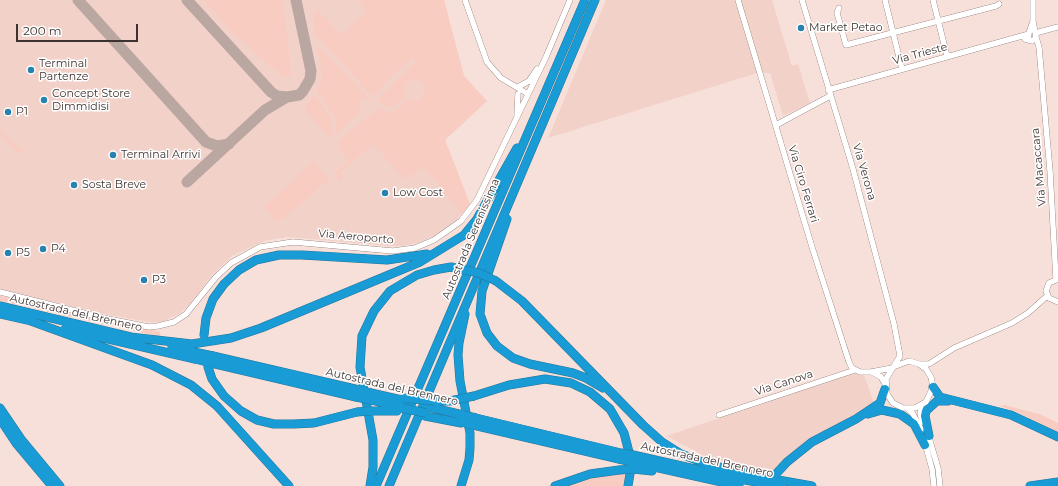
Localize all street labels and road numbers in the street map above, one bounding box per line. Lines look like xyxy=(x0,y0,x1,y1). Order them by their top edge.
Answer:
street label: Via Trieste xyxy=(891,40,949,68)
street label: Via Macaccara xyxy=(1029,127,1049,207)
street label: Via Verona xyxy=(850,142,878,202)
street label: Via Ciro Ferrari xyxy=(785,144,821,224)
street label: Autostrada Serenissima xyxy=(440,177,502,301)
street label: Via Aeroporto xyxy=(318,227,394,247)
street label: Autostrada del Brennero xyxy=(9,291,143,335)
street label: Autostrada del Brennero xyxy=(325,365,459,409)
street label: Via Canova xyxy=(753,367,815,399)
street label: Autostrada del Brennero xyxy=(639,439,775,481)

